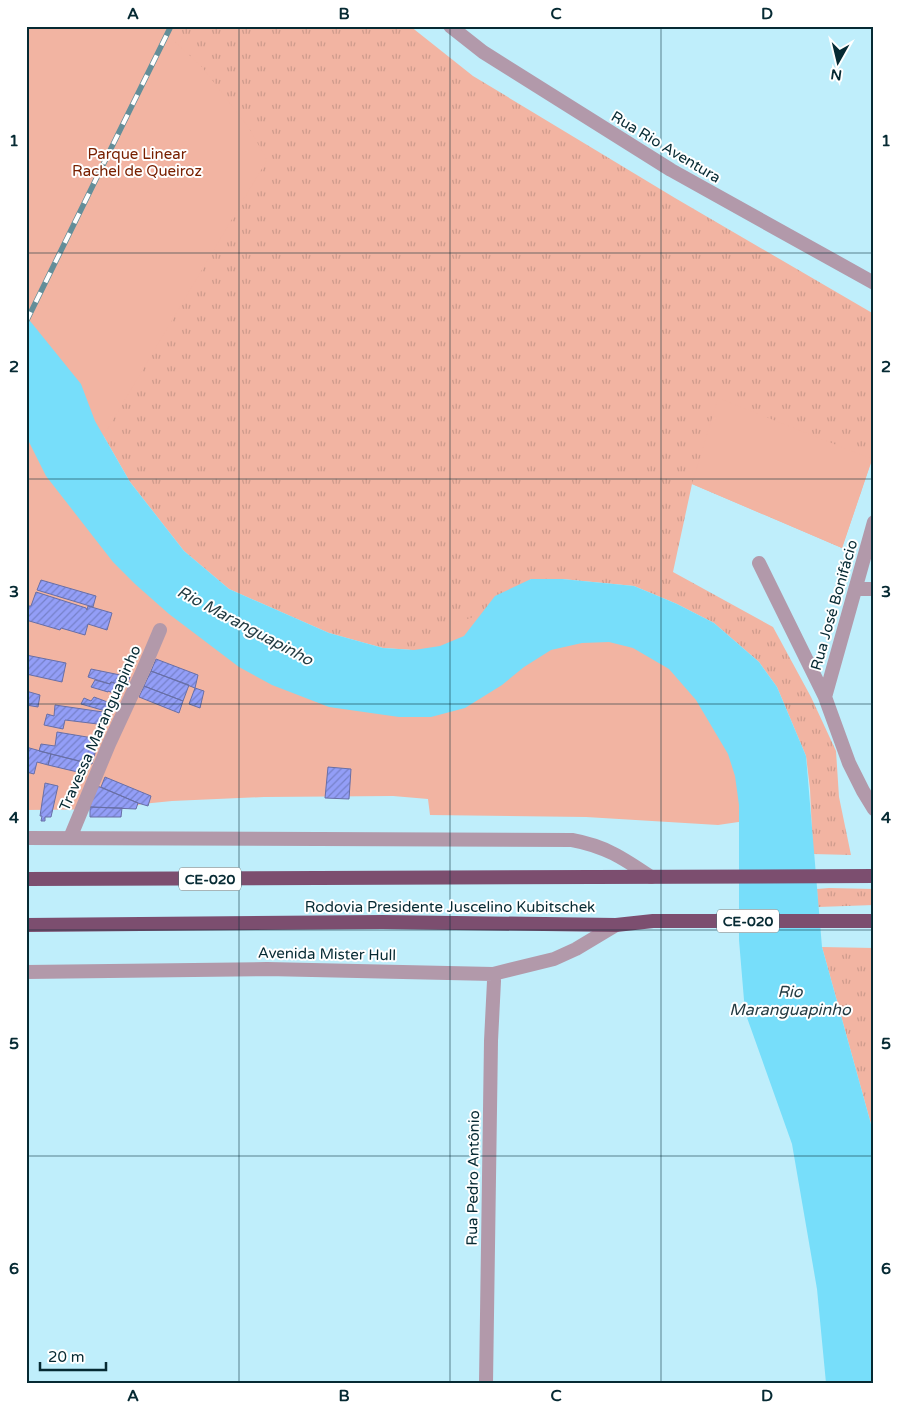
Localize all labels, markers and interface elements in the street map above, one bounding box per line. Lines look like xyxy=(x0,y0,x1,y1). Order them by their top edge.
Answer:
text: A xyxy=(127,4,139,24)
text: B xyxy=(338,4,350,24)
text: C xyxy=(550,4,562,24)
text: D xyxy=(761,4,773,24)
north arrow xyxy=(812,38,862,88)
text: N xyxy=(830,65,843,84)
street label: Rua Rio Aventura xyxy=(608,107,724,187)
text: 1 xyxy=(9,131,19,151)
text: 1 xyxy=(881,131,891,151)
park label: Parque Linear Rachel de Queiroz xyxy=(72,145,202,180)
text: 2 xyxy=(9,357,19,377)
text: 2 xyxy=(881,357,891,377)
street label: Rua José Bonifácio xyxy=(807,538,861,672)
text: 3 xyxy=(9,582,19,602)
water label: Rio Maranguapinho xyxy=(174,582,317,671)
text: 3 xyxy=(881,582,891,602)
street label: Travessa Maranguapinho xyxy=(55,642,145,814)
text: 4 xyxy=(9,808,19,828)
text: 4 xyxy=(881,808,891,828)
road number: CE-020 xyxy=(179,868,241,891)
street label: Rodovia Presidente Juscelino Kubitschek xyxy=(305,898,595,916)
road number: CE-020 xyxy=(717,909,779,932)
street label: Avenida Mister Hull xyxy=(258,944,396,964)
water label: Rio Maranguapinho xyxy=(729,982,852,1020)
text: 5 xyxy=(9,1034,19,1054)
text: 5 xyxy=(881,1034,891,1054)
street label: Rua Pedro Antônio xyxy=(463,1110,483,1246)
text: 6 xyxy=(9,1259,19,1279)
text: 6 xyxy=(881,1259,891,1279)
scale bar xyxy=(40,1339,106,1371)
text: 20 m xyxy=(48,1348,85,1366)
text: A xyxy=(127,1386,139,1406)
text: B xyxy=(338,1386,350,1406)
text: C xyxy=(550,1386,562,1406)
text: D xyxy=(761,1386,773,1406)

